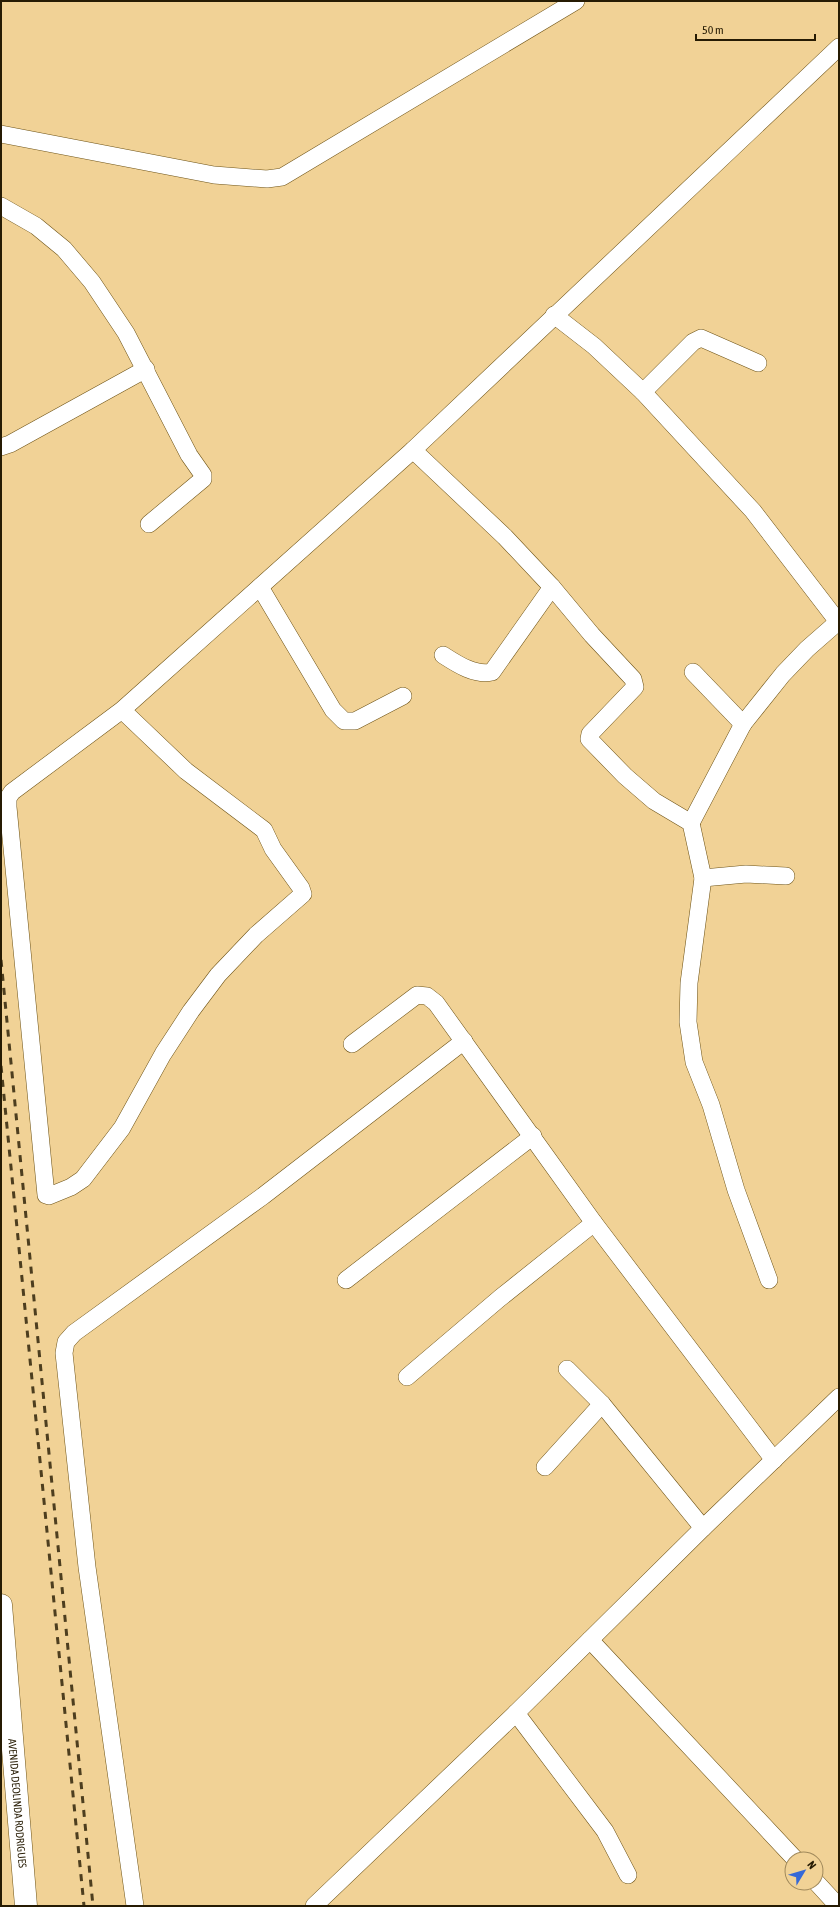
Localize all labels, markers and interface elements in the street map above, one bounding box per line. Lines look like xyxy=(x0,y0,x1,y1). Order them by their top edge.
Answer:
scale bar xyxy=(696,16,815,42)
text: 50 m xyxy=(702,23,724,37)
street label: AVENIDA DEOLINDA RODRIGUES xyxy=(6,1738,29,1869)
north arrow xyxy=(784,1851,824,1891)
text: N xyxy=(805,1859,819,1871)

